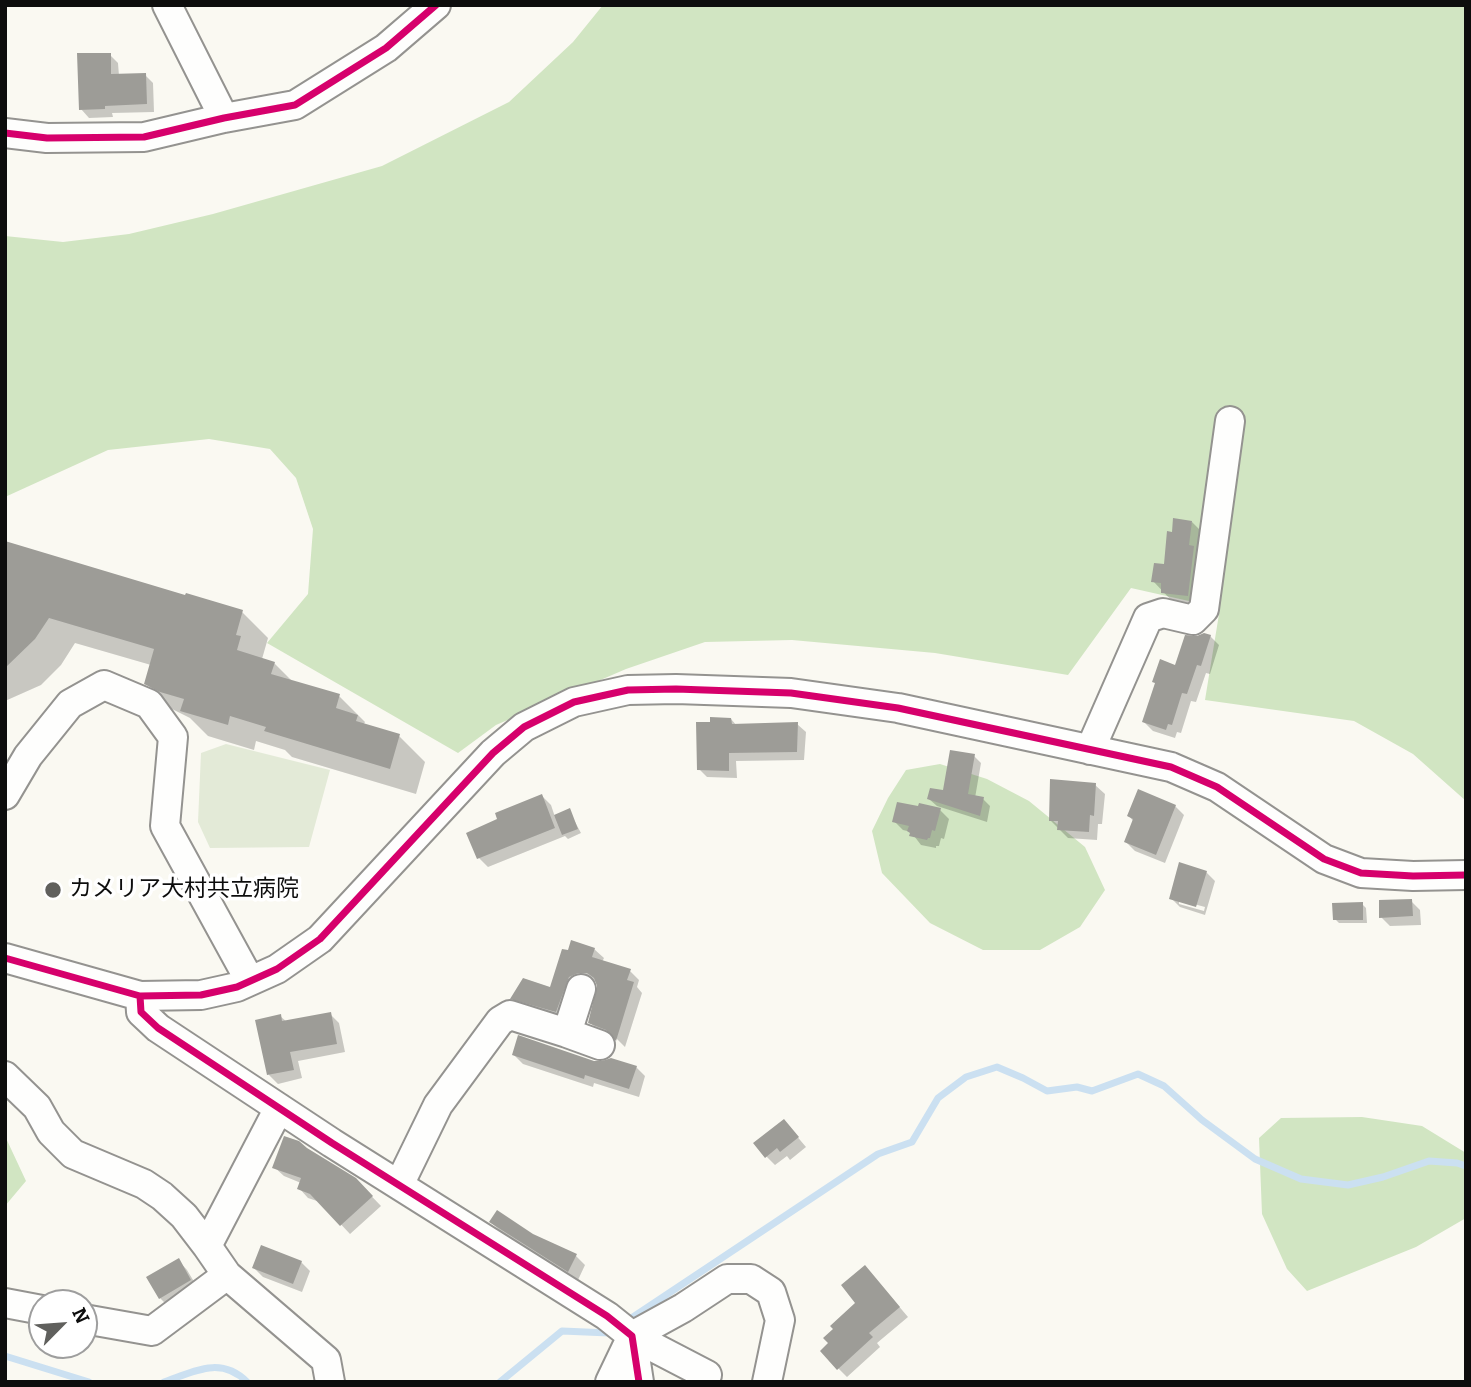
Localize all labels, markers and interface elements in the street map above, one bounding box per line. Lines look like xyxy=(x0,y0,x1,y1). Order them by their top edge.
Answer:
place label: カメリア大村共立病院 xyxy=(69,876,299,904)
marker: カメリア大村共立病院 xyxy=(43,880,63,900)
north arrow xyxy=(28,1289,98,1359)
text: N xyxy=(67,1304,94,1327)

